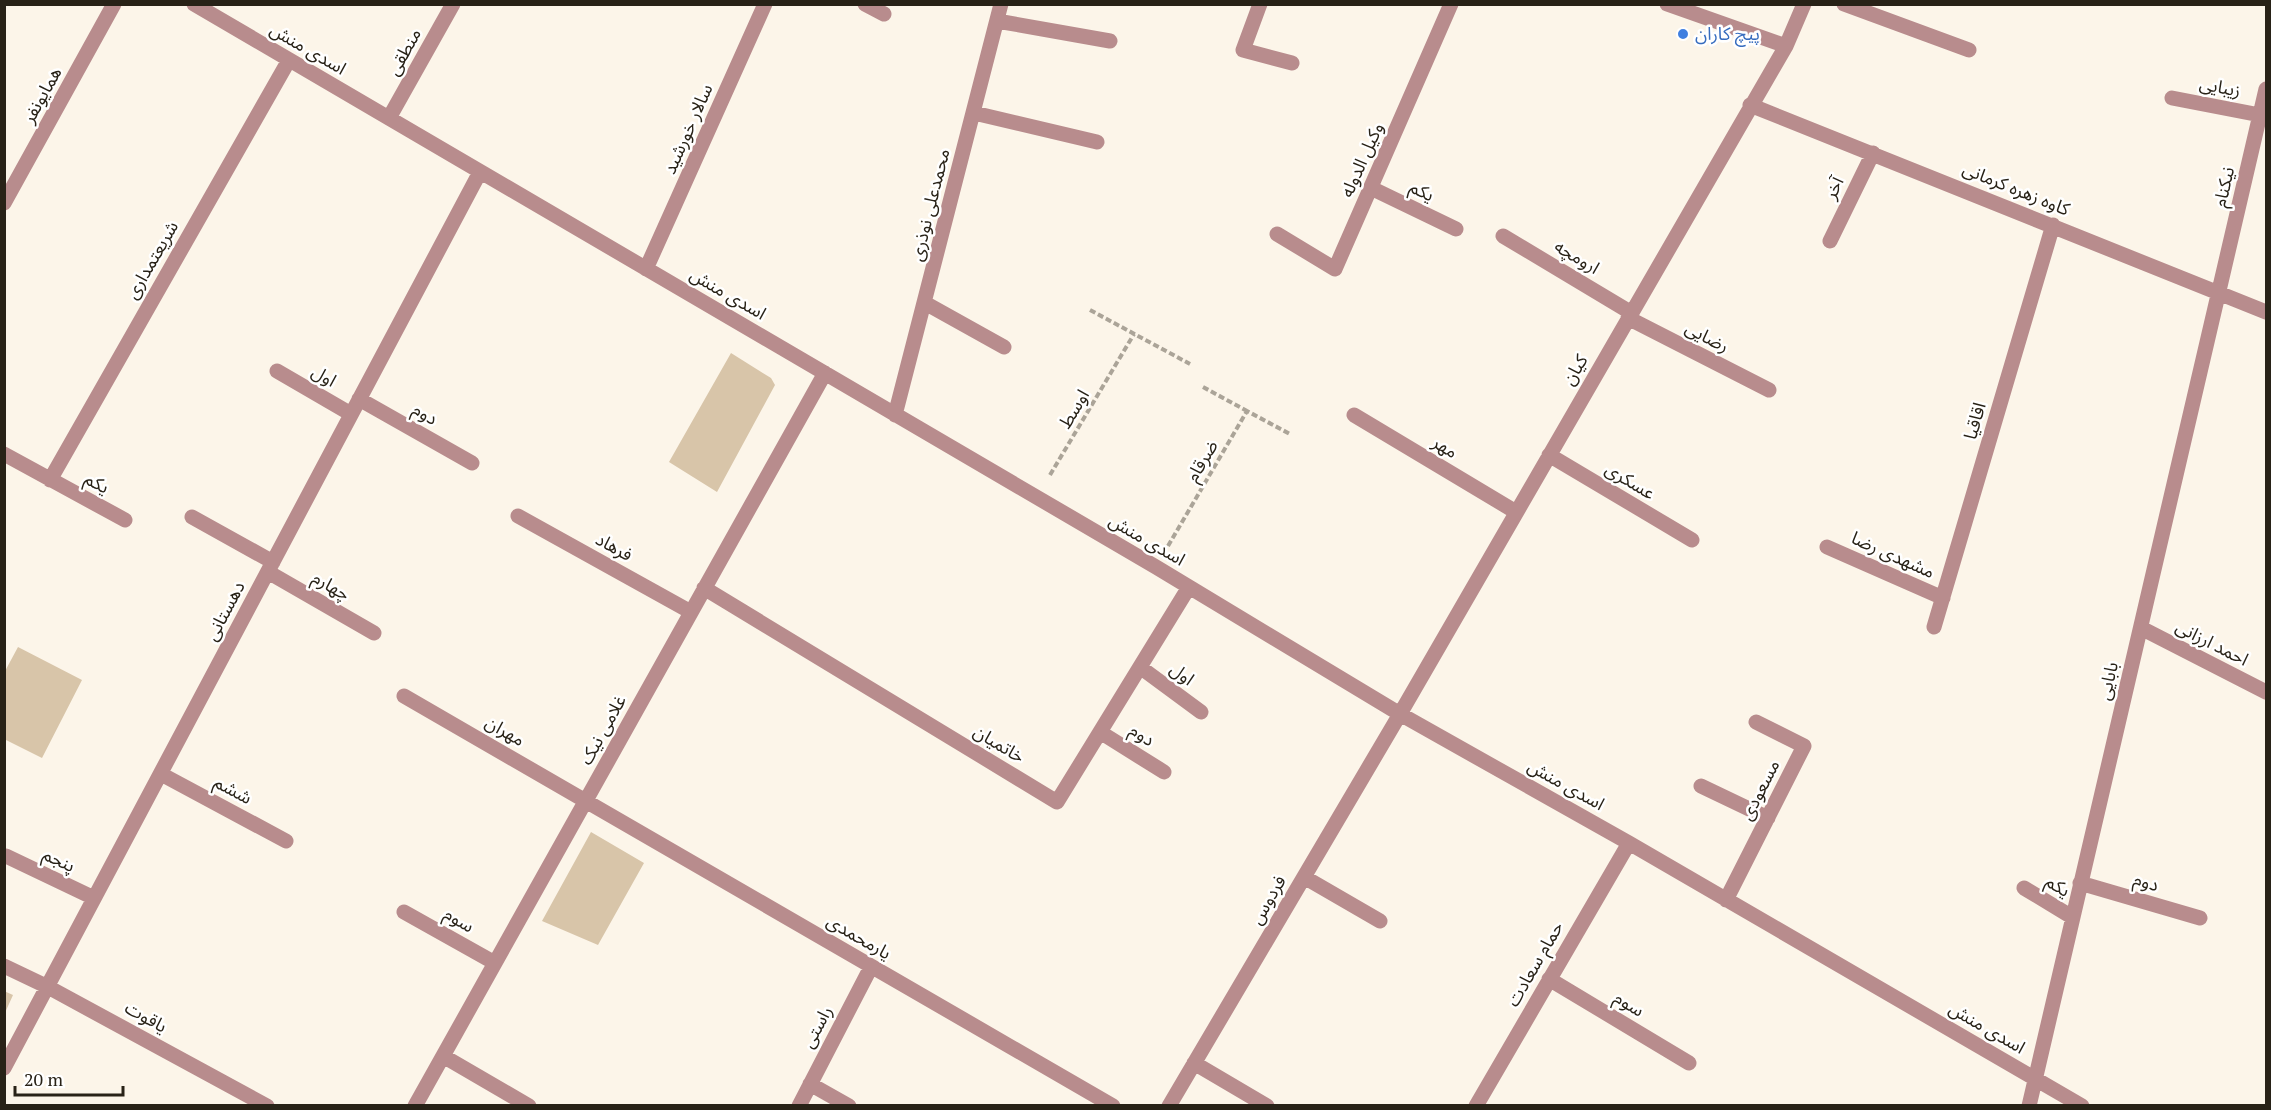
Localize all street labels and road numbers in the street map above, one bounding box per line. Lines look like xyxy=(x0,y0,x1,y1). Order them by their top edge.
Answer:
street label: اسدی منش xyxy=(266,17,351,80)
street label: منطقی xyxy=(380,24,426,79)
street label: همایونفر xyxy=(15,62,66,128)
street label: زیبایی xyxy=(2198,70,2243,102)
street label: سالار خورشید xyxy=(657,80,718,177)
street label: وکیل الدوله xyxy=(1334,118,1388,201)
street label: محمدعلی نوذری xyxy=(903,146,955,264)
street label: کاوه زهره کرمانی xyxy=(1959,156,2074,221)
street label: نیکنام xyxy=(2207,164,2242,210)
street label: آخر xyxy=(1817,172,1849,204)
street label: یکم xyxy=(1405,174,1439,208)
street label: شریعتمداری xyxy=(119,216,183,303)
street label: ارومچه xyxy=(1550,233,1605,279)
street label: اسدی منش xyxy=(686,262,771,325)
street label: رضایی xyxy=(1681,315,1733,357)
street label: کیان xyxy=(1556,349,1593,389)
street label: اول xyxy=(308,359,341,392)
street label: اوسط xyxy=(1052,385,1094,432)
street label: دوم xyxy=(407,396,442,432)
street label: اقاقیا xyxy=(1957,399,1991,442)
street label: مهر xyxy=(1427,429,1463,463)
street label: ضرقام xyxy=(1180,435,1225,487)
street label: عسکری xyxy=(1601,456,1660,504)
street label: یکم xyxy=(80,466,114,500)
street label: اسدی منش xyxy=(1105,508,1190,571)
street label: مشهدی رضا xyxy=(1848,525,1939,583)
street label: فرهاد xyxy=(592,526,637,566)
street label: چهارم xyxy=(307,565,355,608)
street label: دهستانی xyxy=(198,577,250,645)
street label: احمد ارزانی xyxy=(2172,614,2253,671)
street label: اول xyxy=(1165,656,1200,690)
street label: بابایی xyxy=(2091,659,2123,702)
street label: غلامی نیک xyxy=(573,690,631,769)
street label: مهران xyxy=(481,709,530,751)
street label: دوم xyxy=(1124,717,1160,754)
street label: خاتمیان xyxy=(969,718,1030,768)
street label: اسدی منش xyxy=(1524,753,1609,815)
street label: مسعودی xyxy=(1734,755,1785,824)
street label: ششم xyxy=(209,769,257,811)
street label: پنجم xyxy=(38,841,80,879)
street label: دوم xyxy=(2130,866,2162,899)
street label: یکم xyxy=(2041,869,2075,903)
street label: فردوس xyxy=(1243,871,1291,928)
street label: سوم xyxy=(438,901,479,940)
street label: یارمحمدی xyxy=(823,908,896,964)
street label: حمام سعادت xyxy=(1500,917,1571,1012)
street label: سوم xyxy=(1608,985,1649,1024)
street label: یاقوت xyxy=(121,995,172,1038)
street label: اسدی منش xyxy=(1945,996,2030,1059)
street label: راستی xyxy=(795,1001,837,1052)

